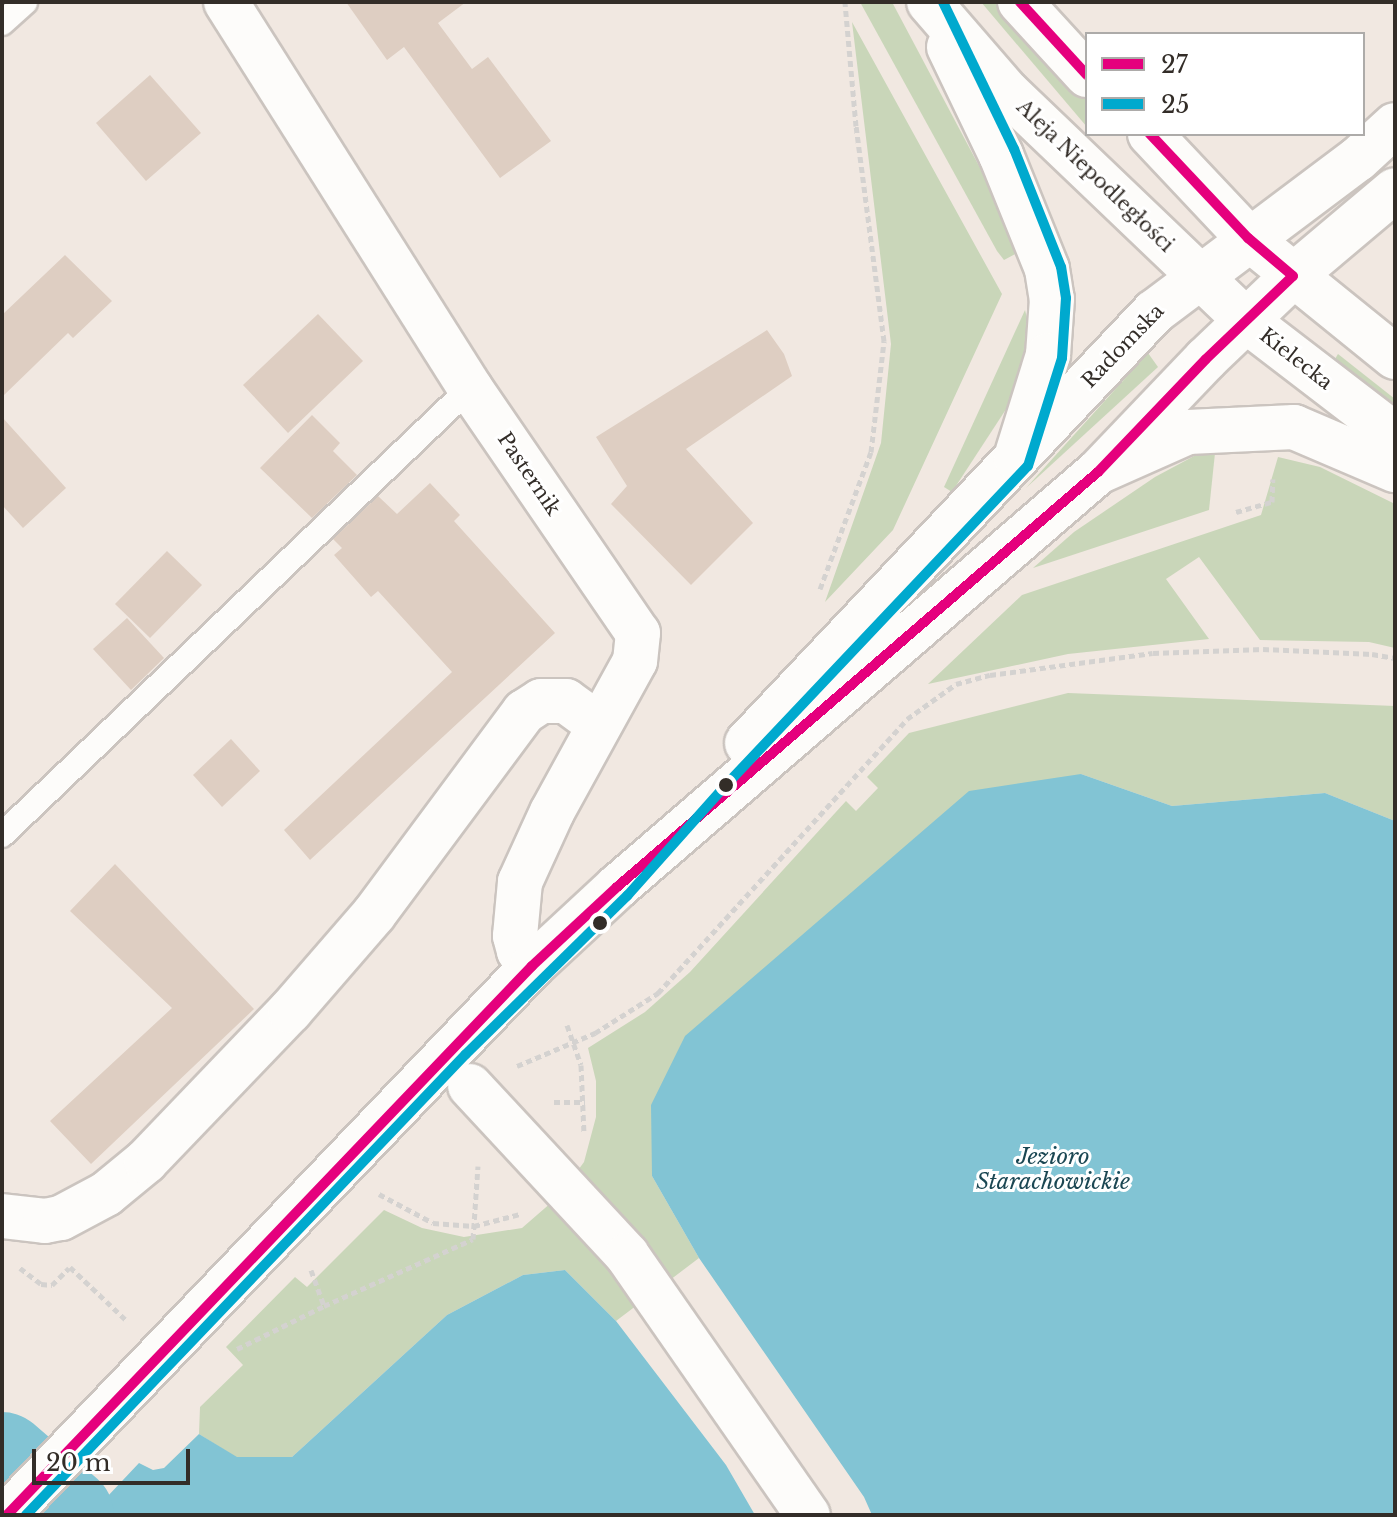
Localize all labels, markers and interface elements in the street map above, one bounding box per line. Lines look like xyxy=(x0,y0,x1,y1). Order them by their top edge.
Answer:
legend xyxy=(1085,32,1365,136)
text: 27 xyxy=(1161,50,1188,79)
text: 25 xyxy=(1161,90,1189,119)
street label: Aleja Niepodległości xyxy=(1012,95,1178,257)
street label: Radomska xyxy=(1077,299,1169,393)
street label: Kielecka xyxy=(1255,323,1337,395)
street label: Pasternik xyxy=(492,428,566,520)
unlabelled marker xyxy=(718,777,734,793)
unlabelled marker xyxy=(592,915,608,931)
water label: Jezioro Starachowickie xyxy=(976,1143,1130,1194)
scale bar xyxy=(36,1433,194,1483)
text: 20 m xyxy=(46,1448,111,1477)

